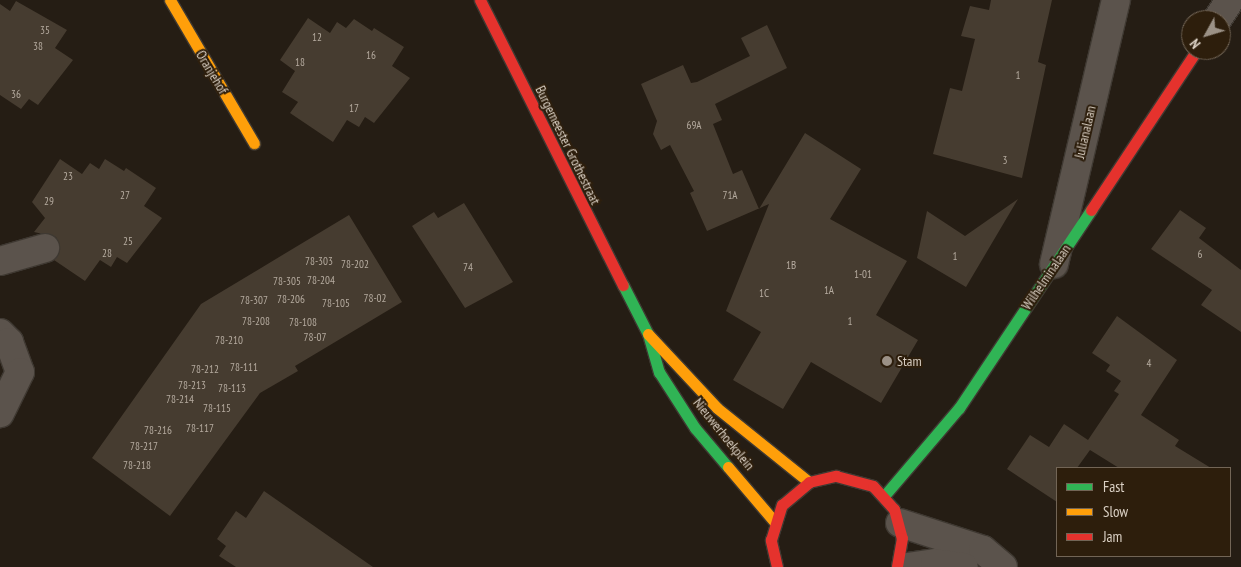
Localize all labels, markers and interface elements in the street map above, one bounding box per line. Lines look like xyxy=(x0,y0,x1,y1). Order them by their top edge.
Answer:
north arrow xyxy=(1181,10,1231,60)
house number: 35 xyxy=(40,23,50,37)
house number: 12 xyxy=(312,30,322,44)
text: N xyxy=(1186,35,1204,52)
house number: 38 xyxy=(33,39,43,53)
street label: Oranjehof xyxy=(193,47,231,97)
house number: 16 xyxy=(366,48,376,62)
house number: 18 xyxy=(295,55,305,69)
house number: 1 xyxy=(1016,68,1020,82)
street label: Burgemeester Grothestraat xyxy=(532,83,604,207)
house number: 36 xyxy=(11,87,21,101)
house number: 17 xyxy=(349,101,359,115)
street label: Julianalaan xyxy=(1071,104,1099,160)
house number: 69A xyxy=(686,118,702,132)
house number: 3 xyxy=(1003,153,1007,167)
house number: 23 xyxy=(63,169,73,183)
house number: 27 xyxy=(120,188,130,202)
house number: 71A xyxy=(722,188,738,202)
house number: 29 xyxy=(44,194,54,208)
house number: 25 xyxy=(123,234,133,248)
street label: Wilhelminalaan xyxy=(1018,241,1074,313)
house number: 28 xyxy=(102,246,112,260)
house number: 6 xyxy=(1198,247,1202,261)
house number: 1 xyxy=(953,249,957,263)
house number: 78-303 xyxy=(305,254,333,268)
house number: 78-202 xyxy=(341,257,369,271)
house number: 1B xyxy=(786,258,796,272)
house number: 74 xyxy=(463,260,473,274)
house number: 1-01 xyxy=(854,267,872,281)
house number: 78-204 xyxy=(307,273,335,287)
house number: 78-305 xyxy=(273,274,301,288)
house number: 1A xyxy=(824,283,834,297)
house number: 1C xyxy=(759,286,769,300)
house number: 78-02 xyxy=(363,291,387,305)
house number: 78-206 xyxy=(277,292,305,306)
house number: 78-307 xyxy=(240,293,268,307)
house number: 78-105 xyxy=(322,296,350,310)
house number: 78-208 xyxy=(242,314,270,328)
house number: 1 xyxy=(848,314,852,328)
house number: 78-108 xyxy=(289,315,317,329)
house number: 78-07 xyxy=(303,330,327,344)
house number: 78-210 xyxy=(215,333,243,347)
place label: Stam xyxy=(897,353,922,369)
marker: Stam xyxy=(881,355,893,367)
house number: 4 xyxy=(1147,356,1151,370)
house number: 78-111 xyxy=(230,360,258,374)
house number: 78-212 xyxy=(191,362,219,376)
house number: 78-213 xyxy=(178,378,206,392)
house number: 78-113 xyxy=(218,381,246,395)
house number: 78-214 xyxy=(166,392,194,406)
street label: Nieuwerhoekplein xyxy=(690,395,758,473)
house number: 78-115 xyxy=(203,401,231,415)
house number: 78-117 xyxy=(186,421,214,435)
house number: 78-216 xyxy=(144,423,172,437)
house number: 78-217 xyxy=(130,439,158,453)
house number: 78-218 xyxy=(123,458,151,472)
legend xyxy=(1056,467,1231,557)
text: Fast xyxy=(1103,477,1124,496)
text: Slow xyxy=(1103,502,1128,521)
text: Jam xyxy=(1103,527,1122,546)

